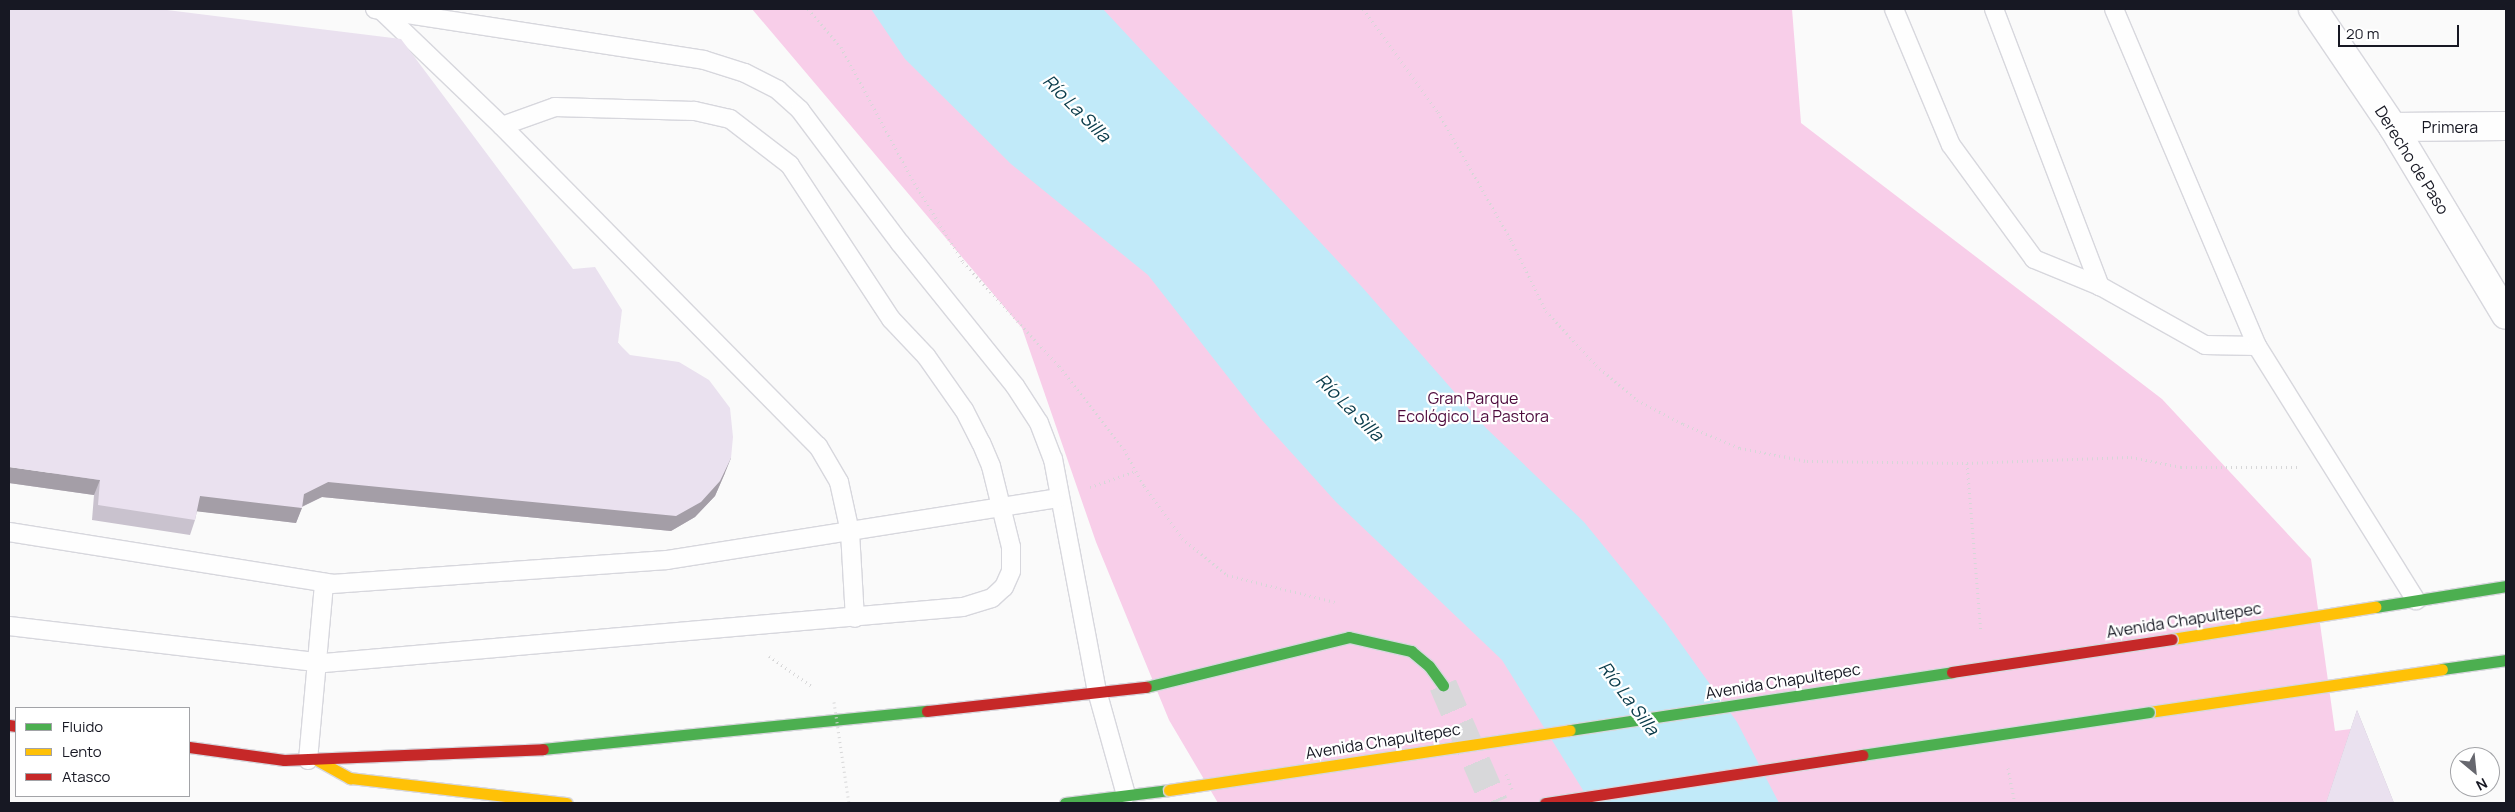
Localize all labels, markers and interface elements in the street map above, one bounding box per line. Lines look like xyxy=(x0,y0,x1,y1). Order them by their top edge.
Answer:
scale bar xyxy=(2340,15,2461,47)
text: 20 m xyxy=(2346,23,2379,44)
water label: Río La Silla xyxy=(1039,70,1115,146)
street label: Derecho de Paso xyxy=(2371,102,2453,218)
street label: Primera xyxy=(2422,117,2478,137)
water label: Río La Silla xyxy=(1312,369,1388,445)
park label: Gran Parque Ecológico La Pastora xyxy=(1397,388,1549,426)
street label: Avenida Chapultepec xyxy=(2105,598,2263,642)
water label: Río La Silla xyxy=(1594,657,1664,739)
street label: Avenida Chapultepec xyxy=(1704,659,1862,703)
legend xyxy=(15,707,190,797)
text: Fluido xyxy=(62,716,103,737)
street label: Avenida Chapultepec xyxy=(1304,719,1462,763)
text: Lento xyxy=(62,741,102,762)
north arrow xyxy=(2450,747,2500,797)
text: Atasco xyxy=(62,766,110,787)
text: N xyxy=(2473,774,2491,796)

